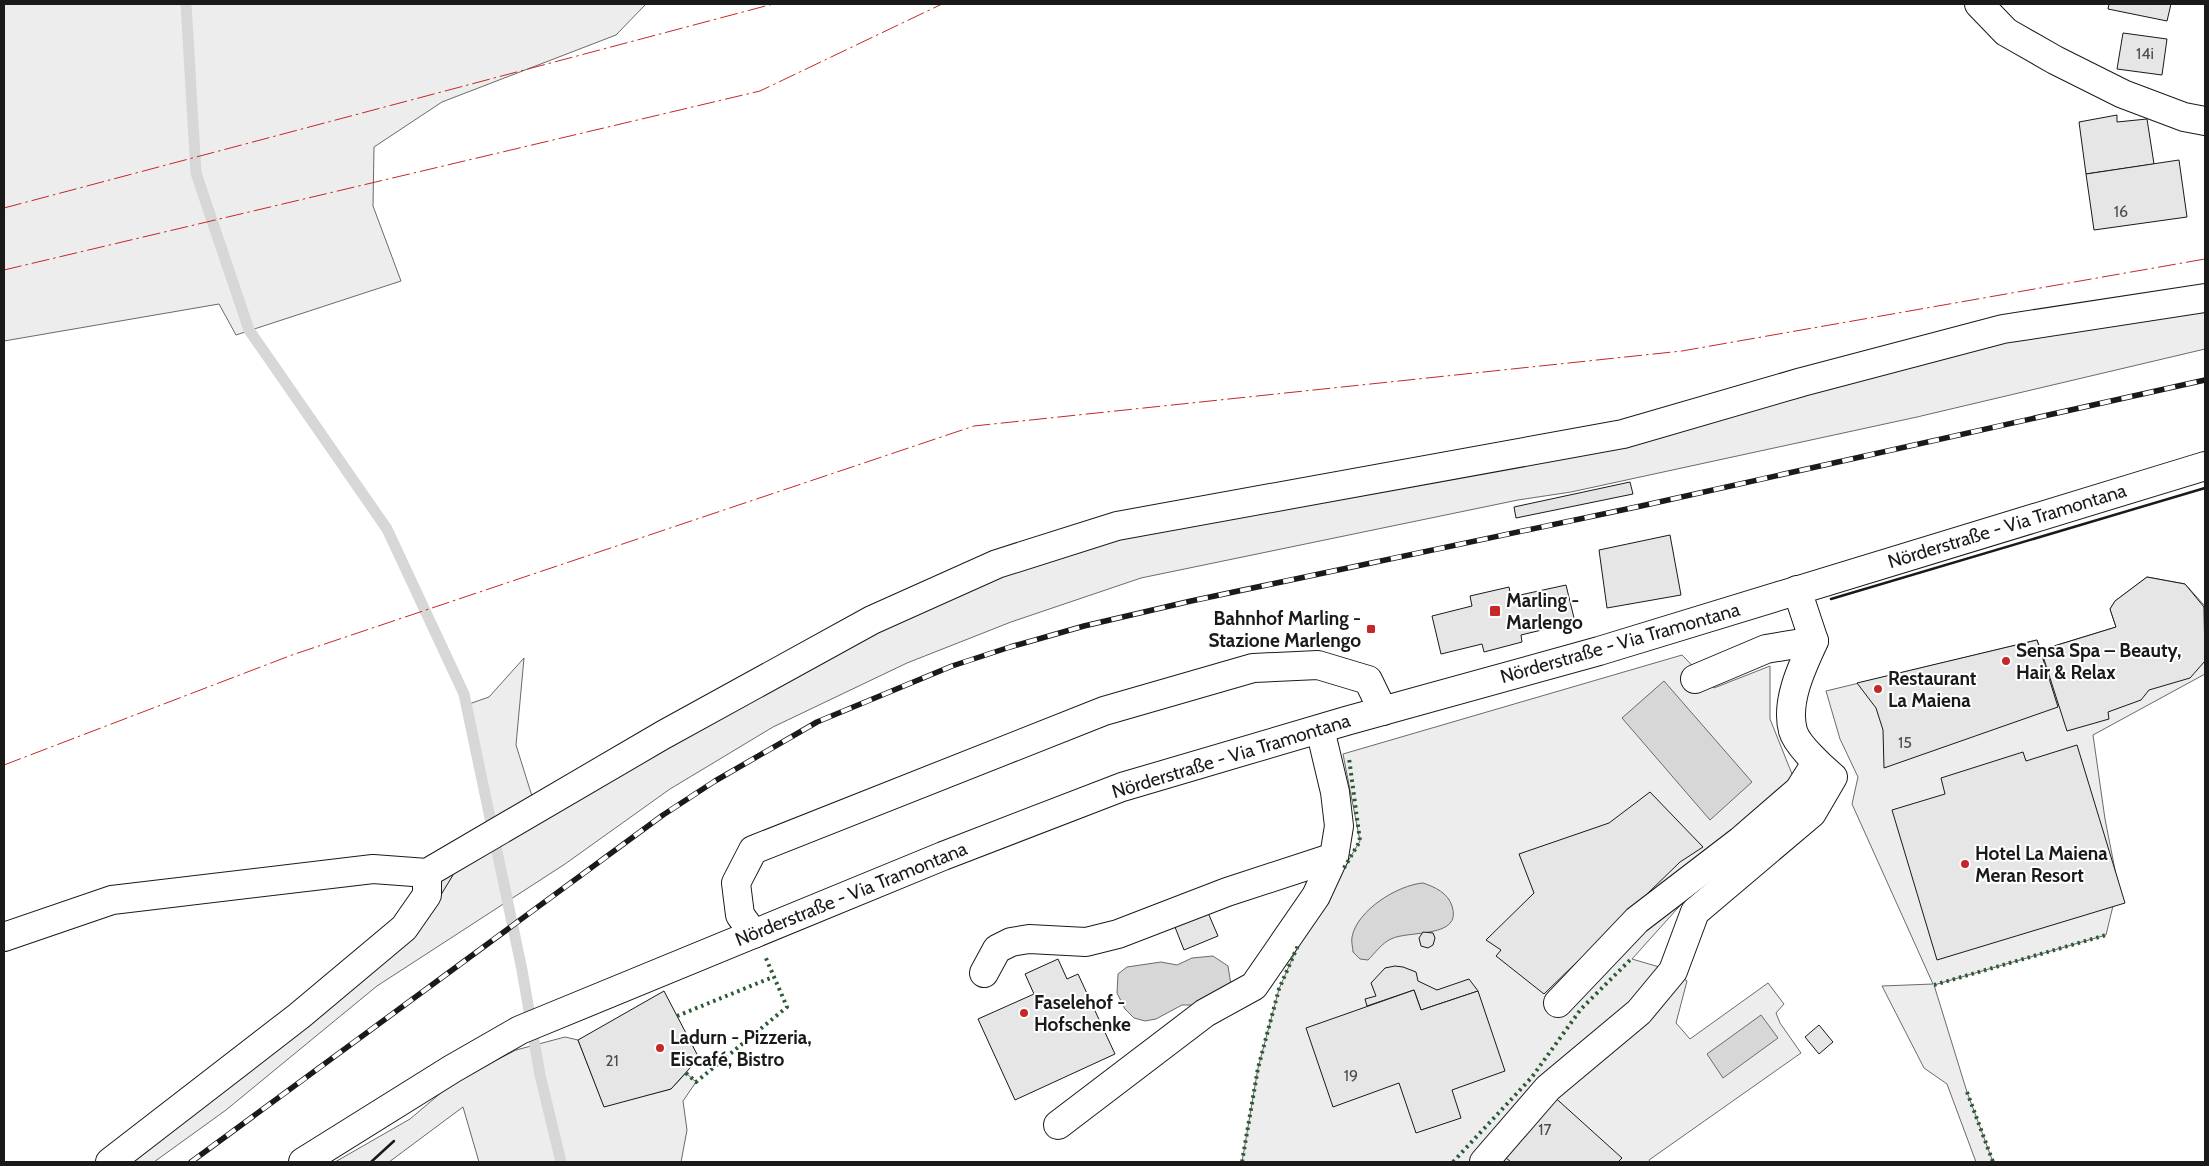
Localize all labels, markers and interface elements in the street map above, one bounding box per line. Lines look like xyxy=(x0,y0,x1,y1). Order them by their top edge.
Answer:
house number: 14i xyxy=(2136,44,2154,63)
house number: 16 xyxy=(2114,202,2128,221)
street label: Nörderstraße - Via Tramontana xyxy=(1885,479,2129,573)
place label: Marling - Marlengo xyxy=(1506,589,1583,634)
street label: Nörderstraße - Via Tramontana xyxy=(1498,598,1742,688)
marker: Marling - Marlengo xyxy=(1488,604,1502,618)
place label: Bahnhof Marling - Stazione Marlengo xyxy=(1208,607,1361,652)
marker: Bahnhof Marling - Stazione Marlengo xyxy=(1365,623,1377,635)
place label: Sensa Spa – Beauty, Hair & Relax xyxy=(2016,639,2182,684)
marker: Sensa Spa – Beauty, Hair & Relax xyxy=(2000,655,2012,667)
place label: Restaurant La Maiena xyxy=(1888,667,1977,712)
marker: Restaurant La Maiena xyxy=(1872,683,1884,695)
street label: Nörderstraße - Via Tramontana xyxy=(1109,709,1353,803)
house number: 15 xyxy=(1898,733,1912,752)
street label: Nörderstraße - Via Tramontana xyxy=(732,837,970,951)
place label: Hotel La Maiena Meran Resort xyxy=(1975,842,2108,887)
marker: Hotel La Maiena Meran Resort xyxy=(1959,858,1971,870)
place label: Faselehof - Hofschenke xyxy=(1034,991,1131,1036)
marker: Faselehof - Hofschenke xyxy=(1018,1007,1030,1019)
place label: Ladurn - Pizzeria, Eiscafé, Bistro xyxy=(670,1026,812,1071)
marker: Ladurn - Pizzeria, Eiscafé, Bistro xyxy=(654,1042,666,1054)
house number: 21 xyxy=(605,1051,619,1070)
house number: 19 xyxy=(1344,1066,1358,1085)
house number: 17 xyxy=(1538,1120,1552,1139)

